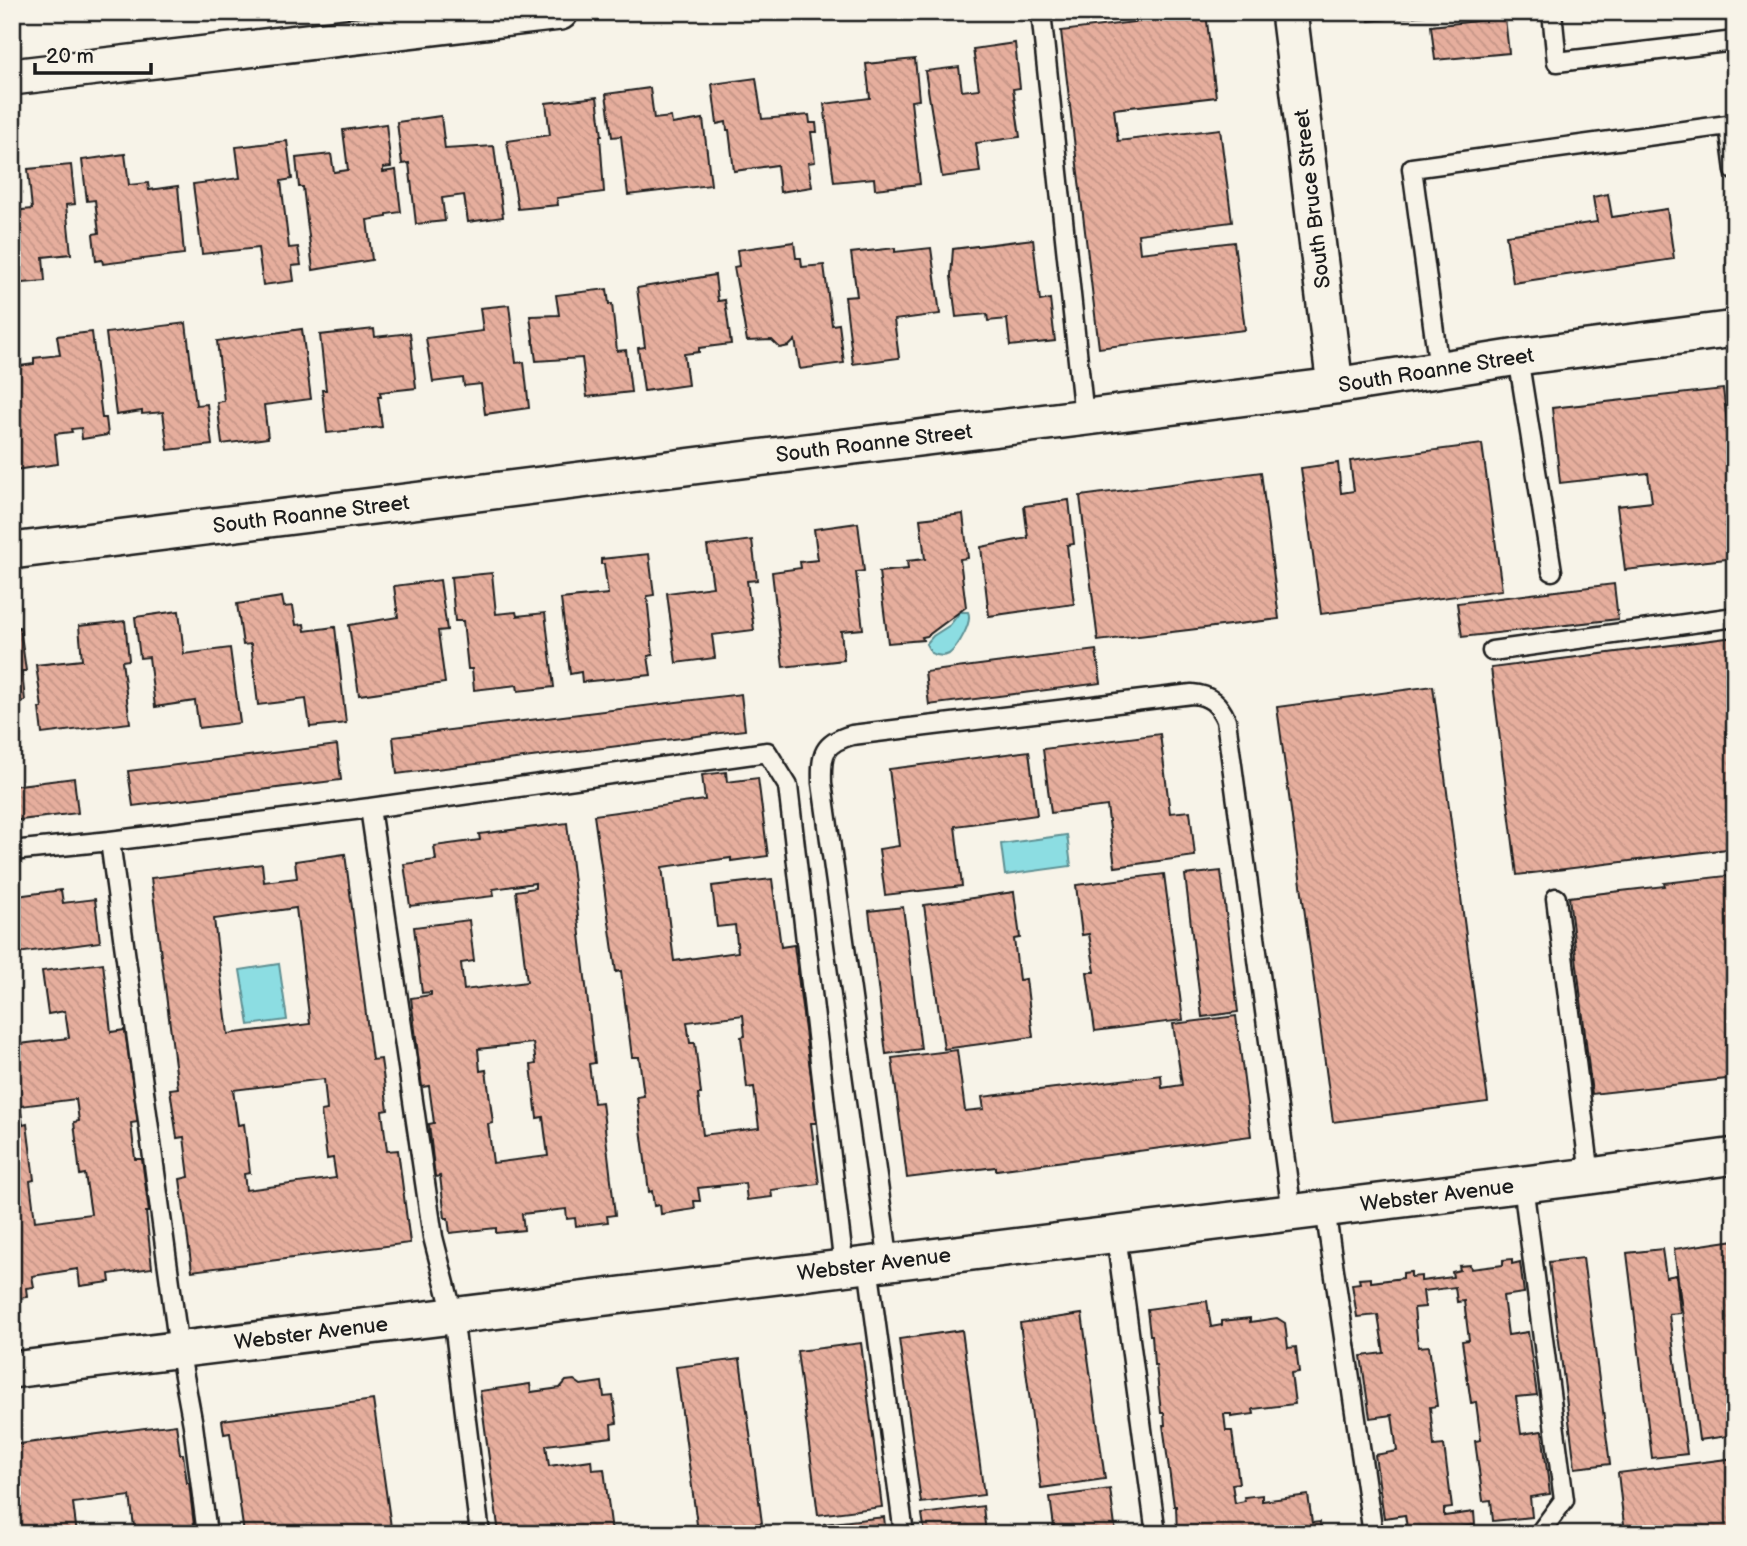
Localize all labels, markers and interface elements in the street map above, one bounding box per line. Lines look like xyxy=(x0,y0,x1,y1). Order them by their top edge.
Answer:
scale bar xyxy=(35,32,150,76)
text: 20 m xyxy=(46,44,94,69)
street label: South Bruce Street xyxy=(1289,108,1336,290)
street label: South Roanne Street xyxy=(1337,343,1536,398)
street label: South Roanne Street xyxy=(774,419,974,468)
street label: South Roanne Street xyxy=(211,490,411,539)
street label: Webster Avenue xyxy=(1359,1174,1515,1217)
street label: Webster Avenue xyxy=(796,1243,952,1286)
street label: Webster Avenue xyxy=(233,1312,389,1355)

